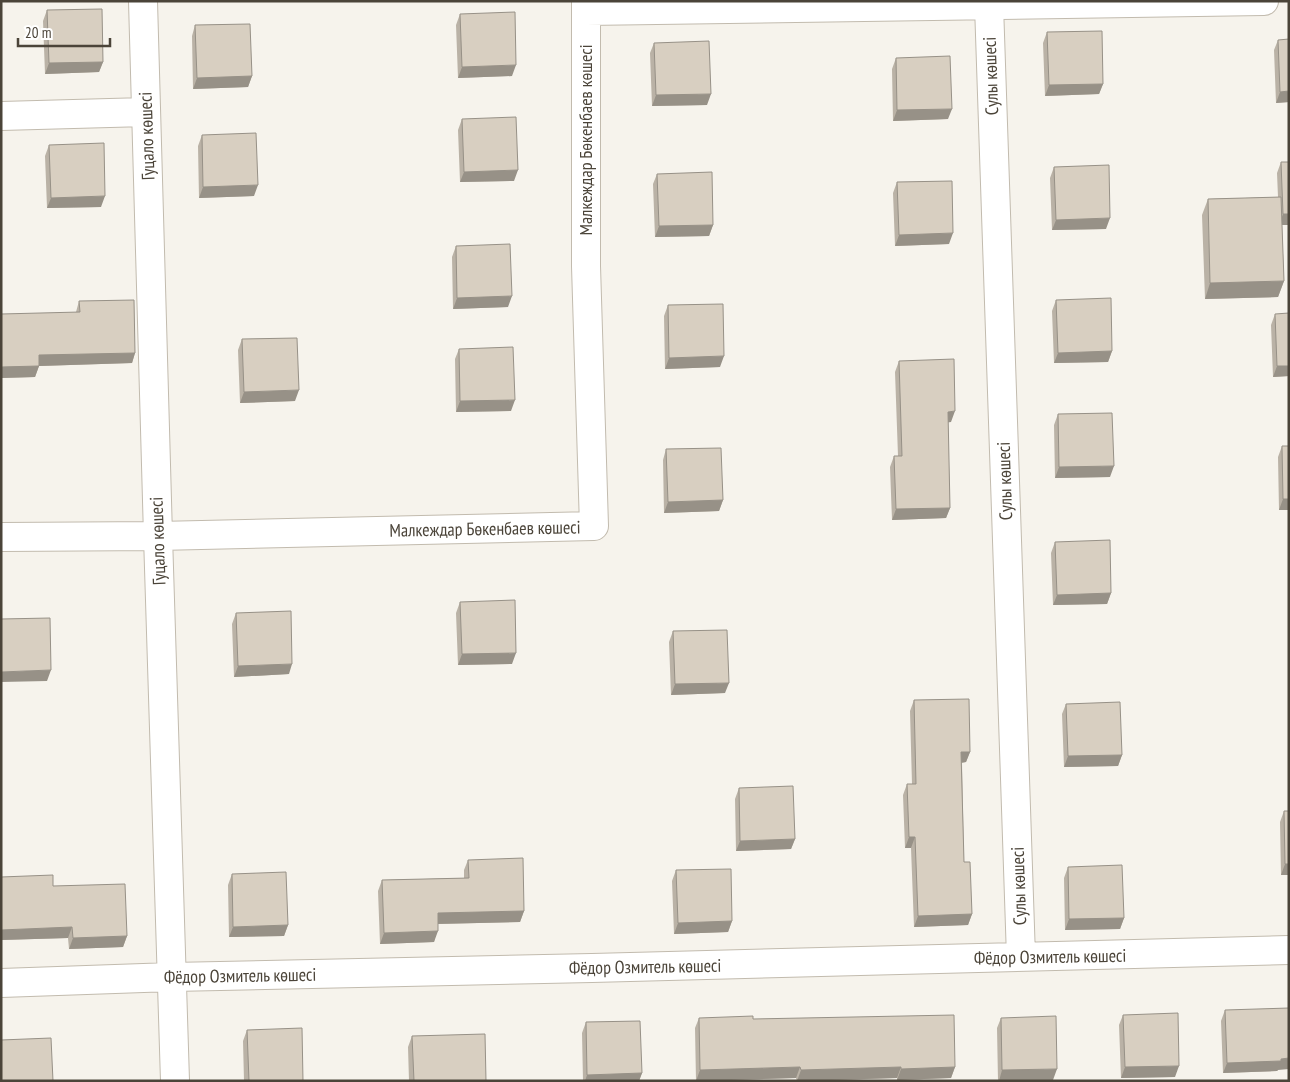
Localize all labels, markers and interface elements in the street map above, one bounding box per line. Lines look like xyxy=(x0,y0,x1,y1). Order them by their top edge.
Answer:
scale bar xyxy=(18,15,110,47)
text: 20 m xyxy=(25,23,51,42)
street label: Сулы көшесі xyxy=(978,36,1003,116)
street label: Малкеждар Бөкенбаев көшесі xyxy=(574,44,597,236)
street label: Гуцало көшесі xyxy=(133,91,160,181)
street label: Сулы көшесі xyxy=(992,441,1017,521)
street label: Гуцало көшесі xyxy=(144,496,171,586)
street label: Малкеждар Бөкенбаев көшесі xyxy=(389,515,581,542)
street label: Сулы көшесі xyxy=(1006,846,1031,926)
street label: Фёдор Озмитель көшесі xyxy=(974,944,1126,969)
street label: Фёдор Озмитель көшесі xyxy=(569,954,721,979)
street label: Фёдор Озмитель көшесі xyxy=(164,963,316,988)

